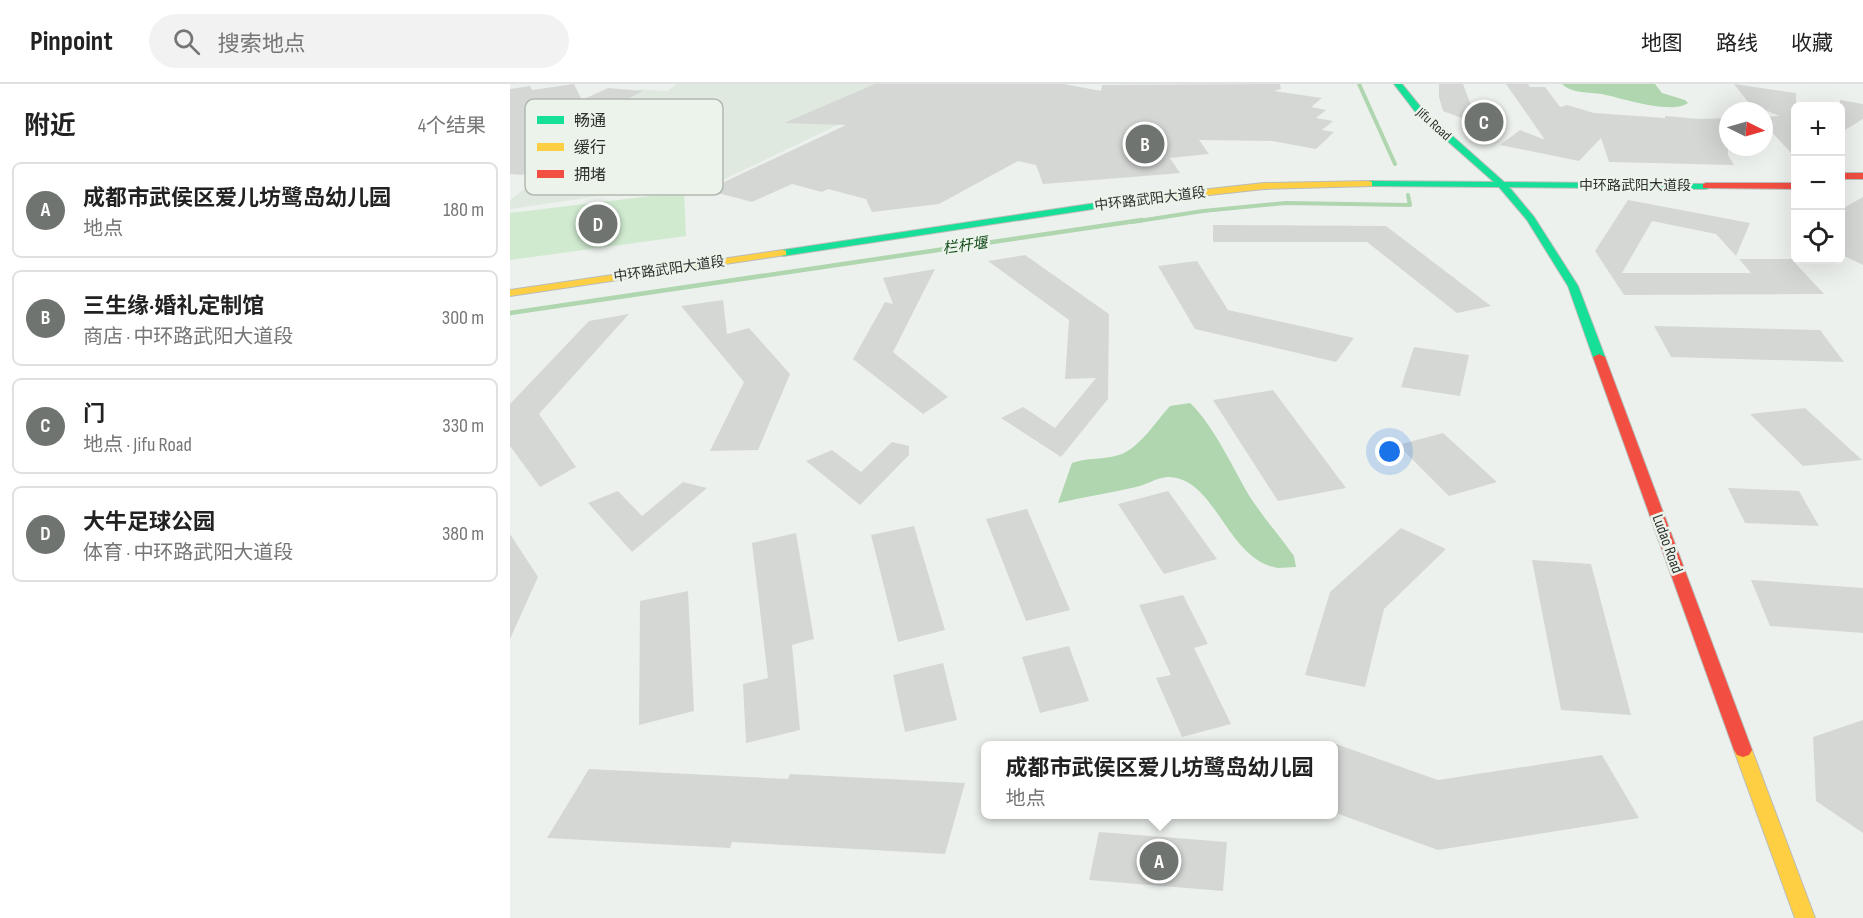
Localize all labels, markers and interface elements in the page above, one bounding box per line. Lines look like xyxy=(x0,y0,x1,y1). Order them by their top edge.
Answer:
search box xyxy=(149,14,569,68)
text: Pinpoint xyxy=(30,25,113,58)
icon: search xyxy=(170,25,203,58)
text: 搜索地点 xyxy=(218,31,306,58)
text: 地图 xyxy=(1641,31,1683,56)
text: 路线 xyxy=(1716,31,1758,56)
text: 收藏 xyxy=(1791,31,1833,56)
legend xyxy=(525,99,723,195)
pin: C xyxy=(1464,99,1504,144)
north arrow xyxy=(1719,102,1773,156)
map controls xyxy=(1791,102,1845,264)
button: + xyxy=(1791,102,1845,156)
street label: Jifu Road xyxy=(1412,103,1455,144)
text: 附近 xyxy=(24,111,76,142)
text: 畅通 xyxy=(574,112,606,131)
text: 4个结果 xyxy=(418,114,486,138)
pin: B xyxy=(1126,122,1164,166)
text: 缓行 xyxy=(574,139,606,158)
button: − xyxy=(1791,156,1845,210)
text: 拥堵 xyxy=(574,166,606,185)
street label: 中环路武阳大道段 xyxy=(1579,177,1691,194)
street label: 中环路武阳大道段 xyxy=(1093,184,1207,214)
text: 成都市武侯区爱儿坊鹭岛幼儿园 xyxy=(83,185,391,212)
text: A xyxy=(41,198,50,222)
text: 180 m xyxy=(443,198,484,222)
pin: D xyxy=(578,202,617,246)
button: locate xyxy=(1791,210,1845,264)
text: 地点 xyxy=(83,217,123,241)
water label: 栏杆堰 xyxy=(941,233,992,259)
street label: 中环路武阳大道段 xyxy=(612,253,726,285)
text: 三生缘·婚礼定制馆 xyxy=(83,293,264,320)
text: B xyxy=(41,306,50,330)
text: 300 m xyxy=(442,306,484,330)
text: 商店 · 中环路武阳大道段 xyxy=(83,325,293,349)
text: 门 xyxy=(83,401,105,428)
text: C xyxy=(40,414,51,438)
text: 330 m xyxy=(442,414,484,438)
text: 地点 · Jifu Road xyxy=(83,433,192,457)
your location xyxy=(1375,437,1404,466)
text: 大牛足球公园 xyxy=(83,509,215,536)
street label: Ludao Road xyxy=(1648,512,1686,576)
text: D xyxy=(40,522,51,546)
text: 380 m xyxy=(442,522,484,546)
text: 体育 · 中环路武阳大道段 xyxy=(83,541,293,565)
popup xyxy=(981,741,1338,819)
text: 成都市武侯区爱儿坊鹭岛幼儿园 xyxy=(1005,755,1314,782)
text: 地点 xyxy=(1005,787,1045,811)
pin: A xyxy=(1140,838,1178,884)

